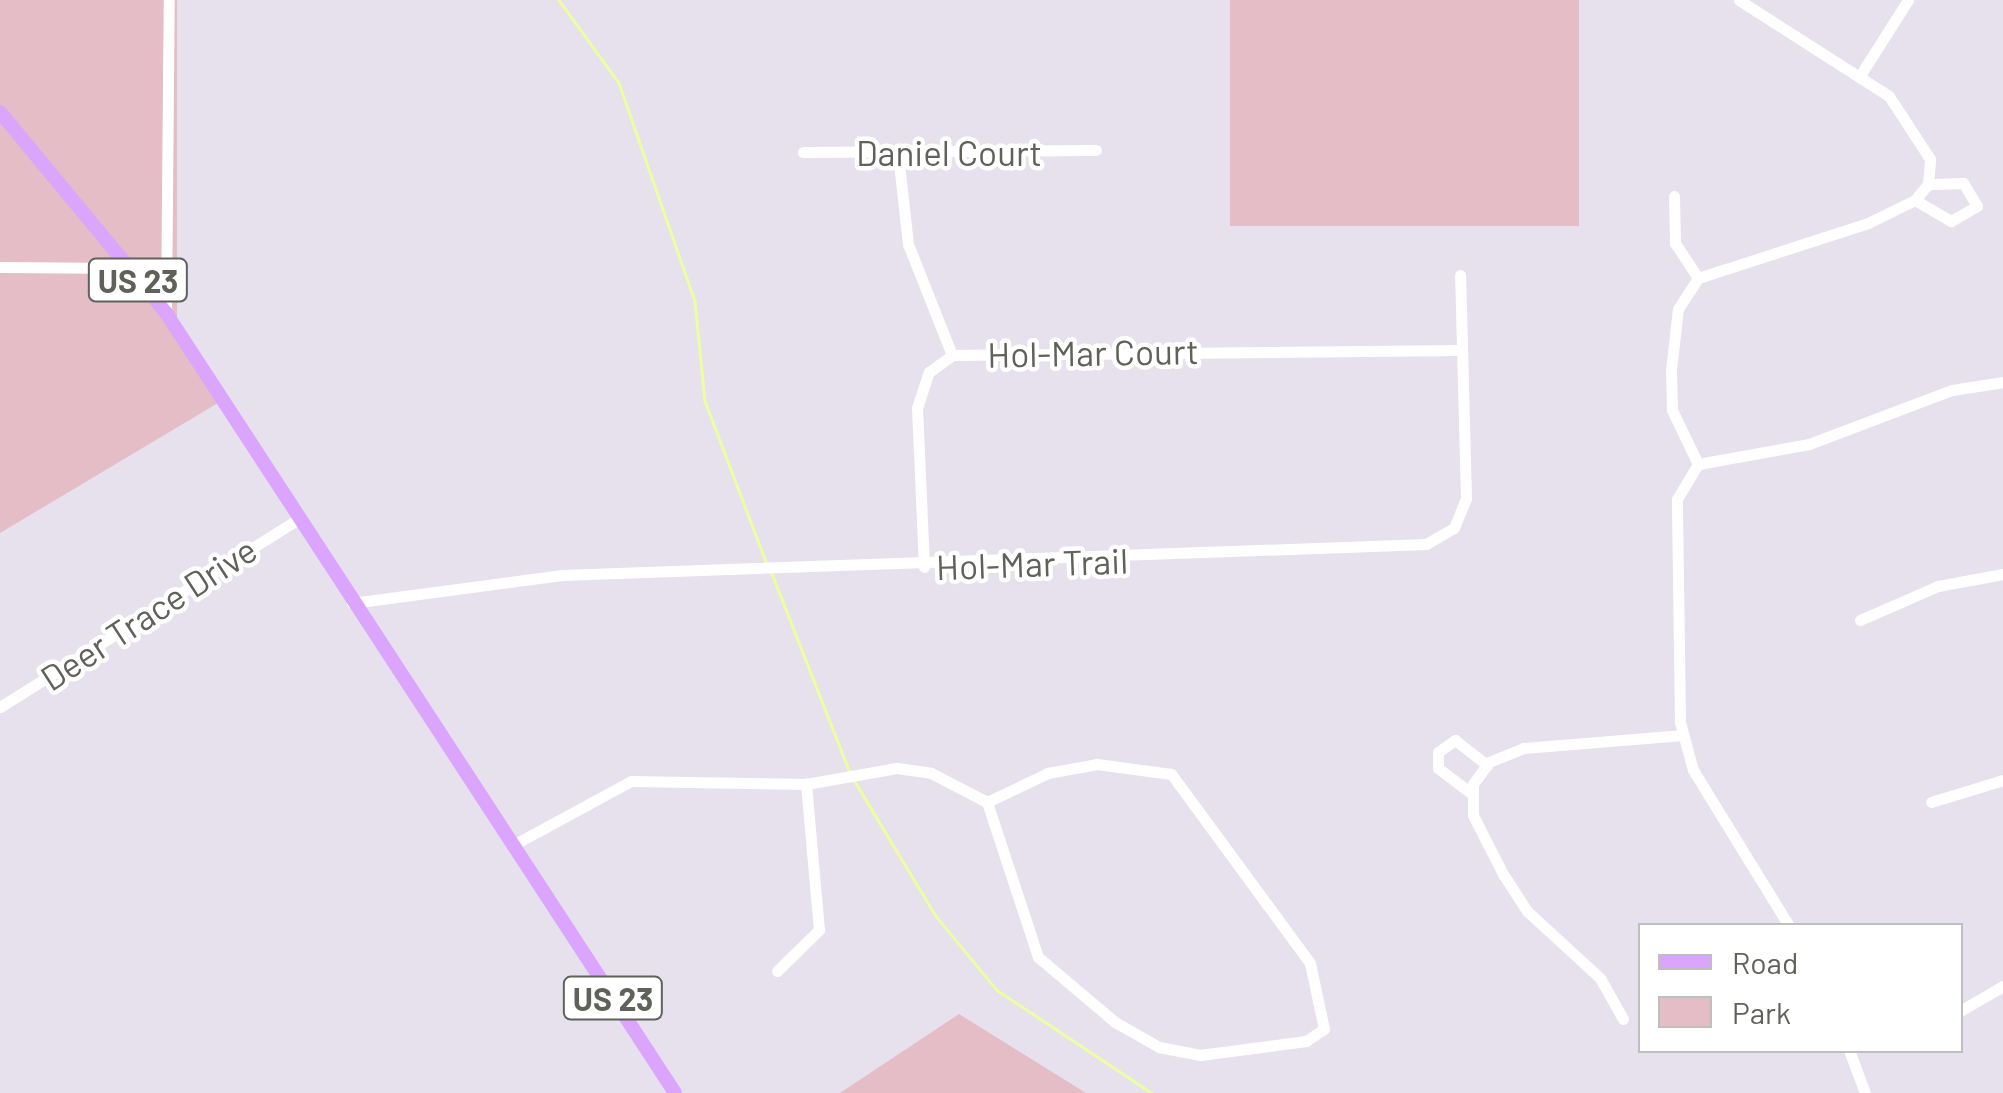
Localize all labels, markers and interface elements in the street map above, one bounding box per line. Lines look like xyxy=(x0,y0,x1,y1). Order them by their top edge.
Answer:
street label: Daniel Court xyxy=(856,131,1042,173)
road number: US 23 xyxy=(86,253,190,307)
street label: Hol-Mar Court xyxy=(987,329,1199,375)
street label: Deer Trace Drive xyxy=(32,528,264,698)
street label: Hol-Mar Trail xyxy=(935,539,1129,587)
legend xyxy=(1638,923,1963,1053)
text: Road xyxy=(1732,944,1798,980)
road number: US 23 xyxy=(560,971,666,1025)
text: Park xyxy=(1732,994,1791,1030)

